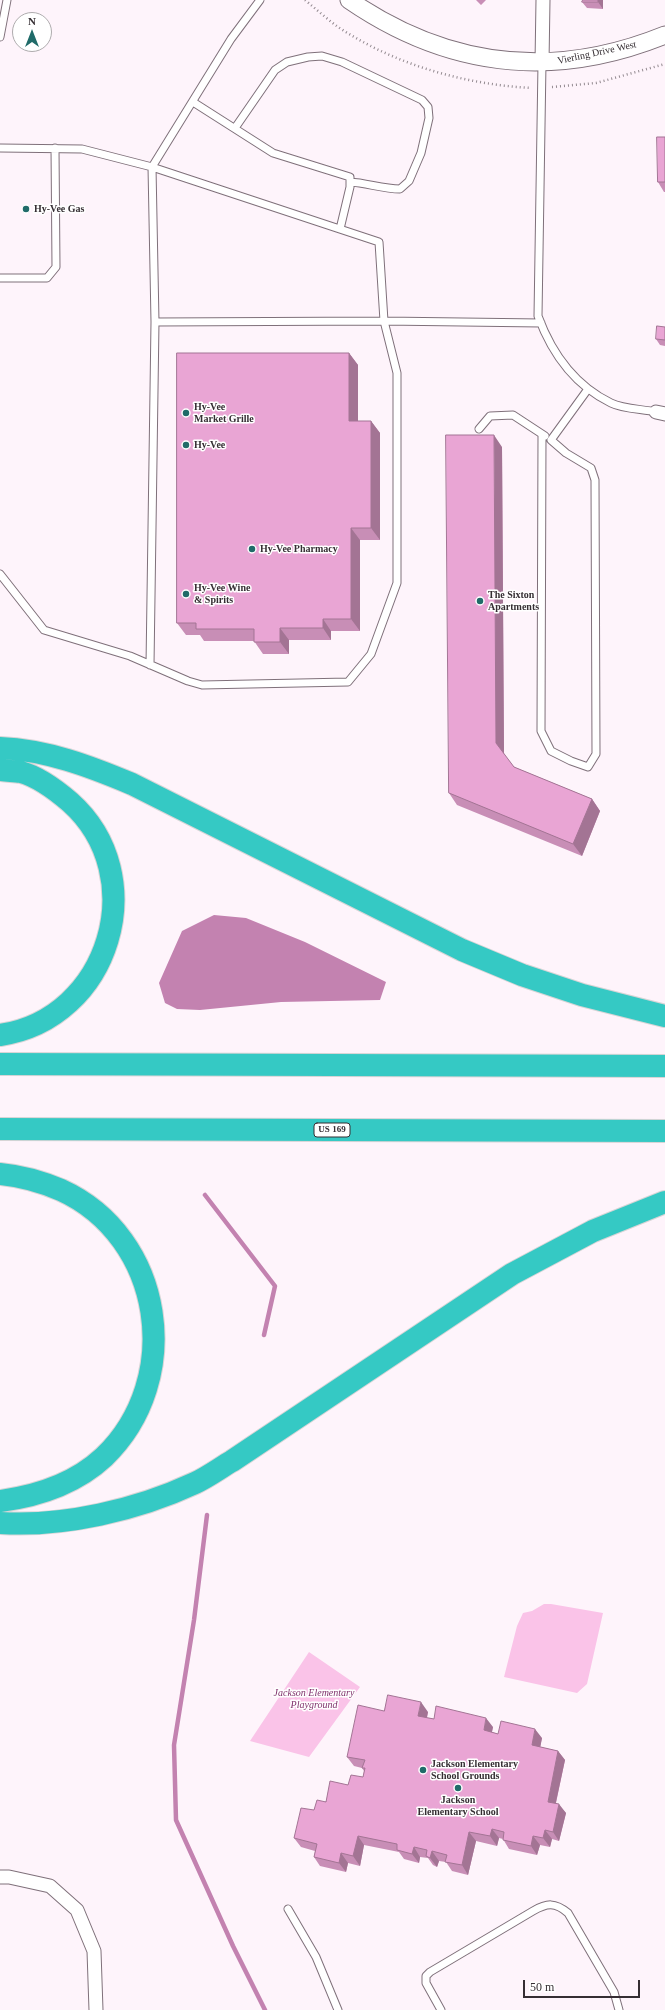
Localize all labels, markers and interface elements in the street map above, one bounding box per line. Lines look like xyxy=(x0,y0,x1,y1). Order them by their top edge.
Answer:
north arrow xyxy=(12,12,52,52)
text: N xyxy=(28,15,36,27)
street label: Vierling Drive West xyxy=(557,39,637,67)
place label: Hy-Vee Gas xyxy=(34,203,84,215)
marker: Hy-Vee Gas xyxy=(21,204,31,214)
place label: Hy-Vee Market Grille xyxy=(194,401,254,424)
marker: Hy-Vee Market Grille xyxy=(181,408,191,418)
place label: Hy-Vee xyxy=(194,439,225,451)
marker: Hy-Vee xyxy=(181,440,191,450)
place label: Hy-Vee Pharmacy xyxy=(260,543,338,555)
marker: Hy-Vee Pharmacy xyxy=(247,544,257,554)
place label: Hy-Vee Wine & Spirits xyxy=(194,582,250,606)
marker: Hy-Vee Wine & Spirits xyxy=(181,589,191,599)
place label: The Sixton Apartments xyxy=(488,589,539,612)
marker: The Sixton Apartments xyxy=(475,596,485,606)
road number: US 169 xyxy=(314,1123,350,1137)
park label: Jackson Elementary Playground xyxy=(274,1687,354,1710)
place label: Jackson Elementary School Grounds xyxy=(431,1758,518,1782)
marker: Jackson Elementary School Grounds xyxy=(418,1765,428,1775)
marker: Jackson Elementary School xyxy=(453,1783,463,1793)
place label: Jackson Elementary School xyxy=(418,1794,498,1818)
scale bar xyxy=(525,1972,642,1998)
text: 50 m xyxy=(530,1980,554,1994)

